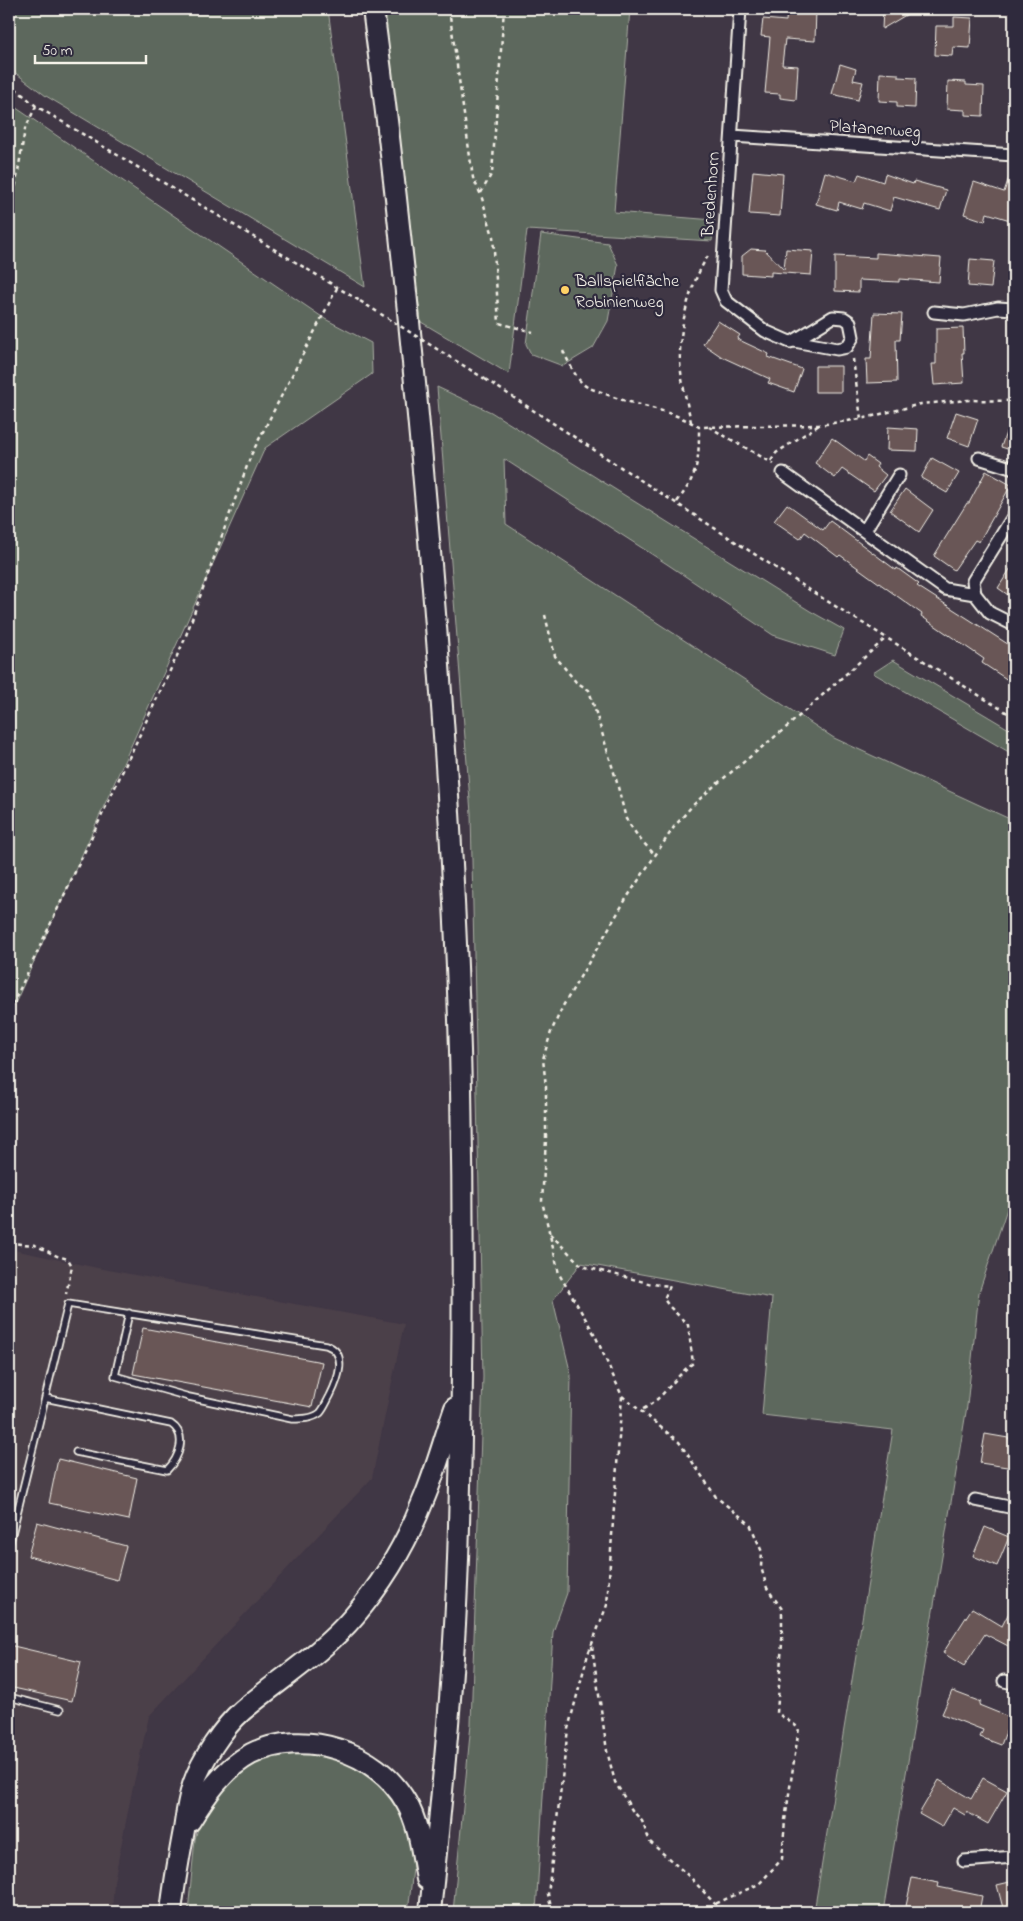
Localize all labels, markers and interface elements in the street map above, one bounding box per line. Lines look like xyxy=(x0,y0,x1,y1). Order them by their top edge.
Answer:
scale bar xyxy=(35,32,146,64)
text: 50 m xyxy=(42,40,73,62)
street label: Platanenweg xyxy=(828,114,921,147)
street label: Bredenhorn xyxy=(696,151,728,239)
place label: Ballspielfläche Robinienweg xyxy=(574,269,680,317)
marker: Ballspielfläche Robinienweg xyxy=(559,284,571,296)

